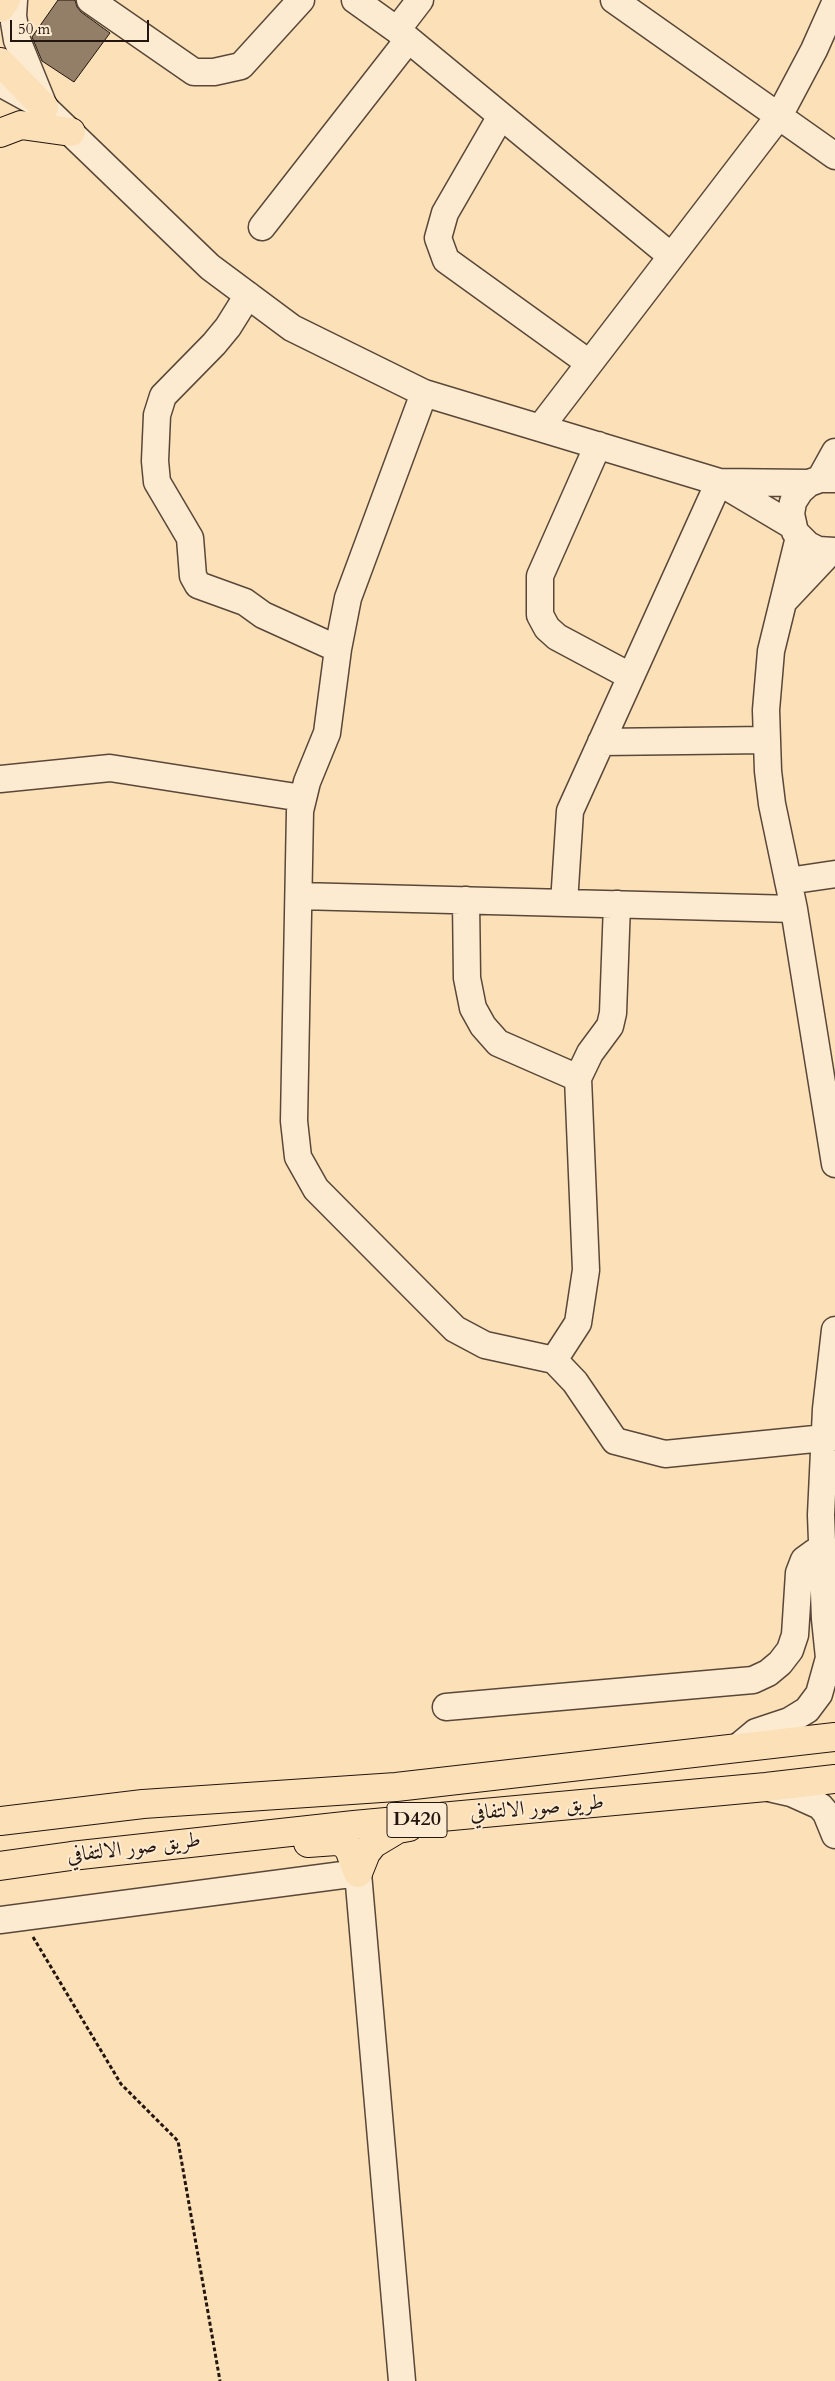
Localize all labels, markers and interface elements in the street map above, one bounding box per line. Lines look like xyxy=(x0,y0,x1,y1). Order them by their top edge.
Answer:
scale bar xyxy=(12,10,151,42)
text: 50 m xyxy=(18,19,50,39)
street label: طريق صور الالتفافي xyxy=(469,1791,605,1827)
road number: D420 xyxy=(387,1802,447,1838)
street label: طريق صور الالتفافي xyxy=(66,1828,202,1870)

